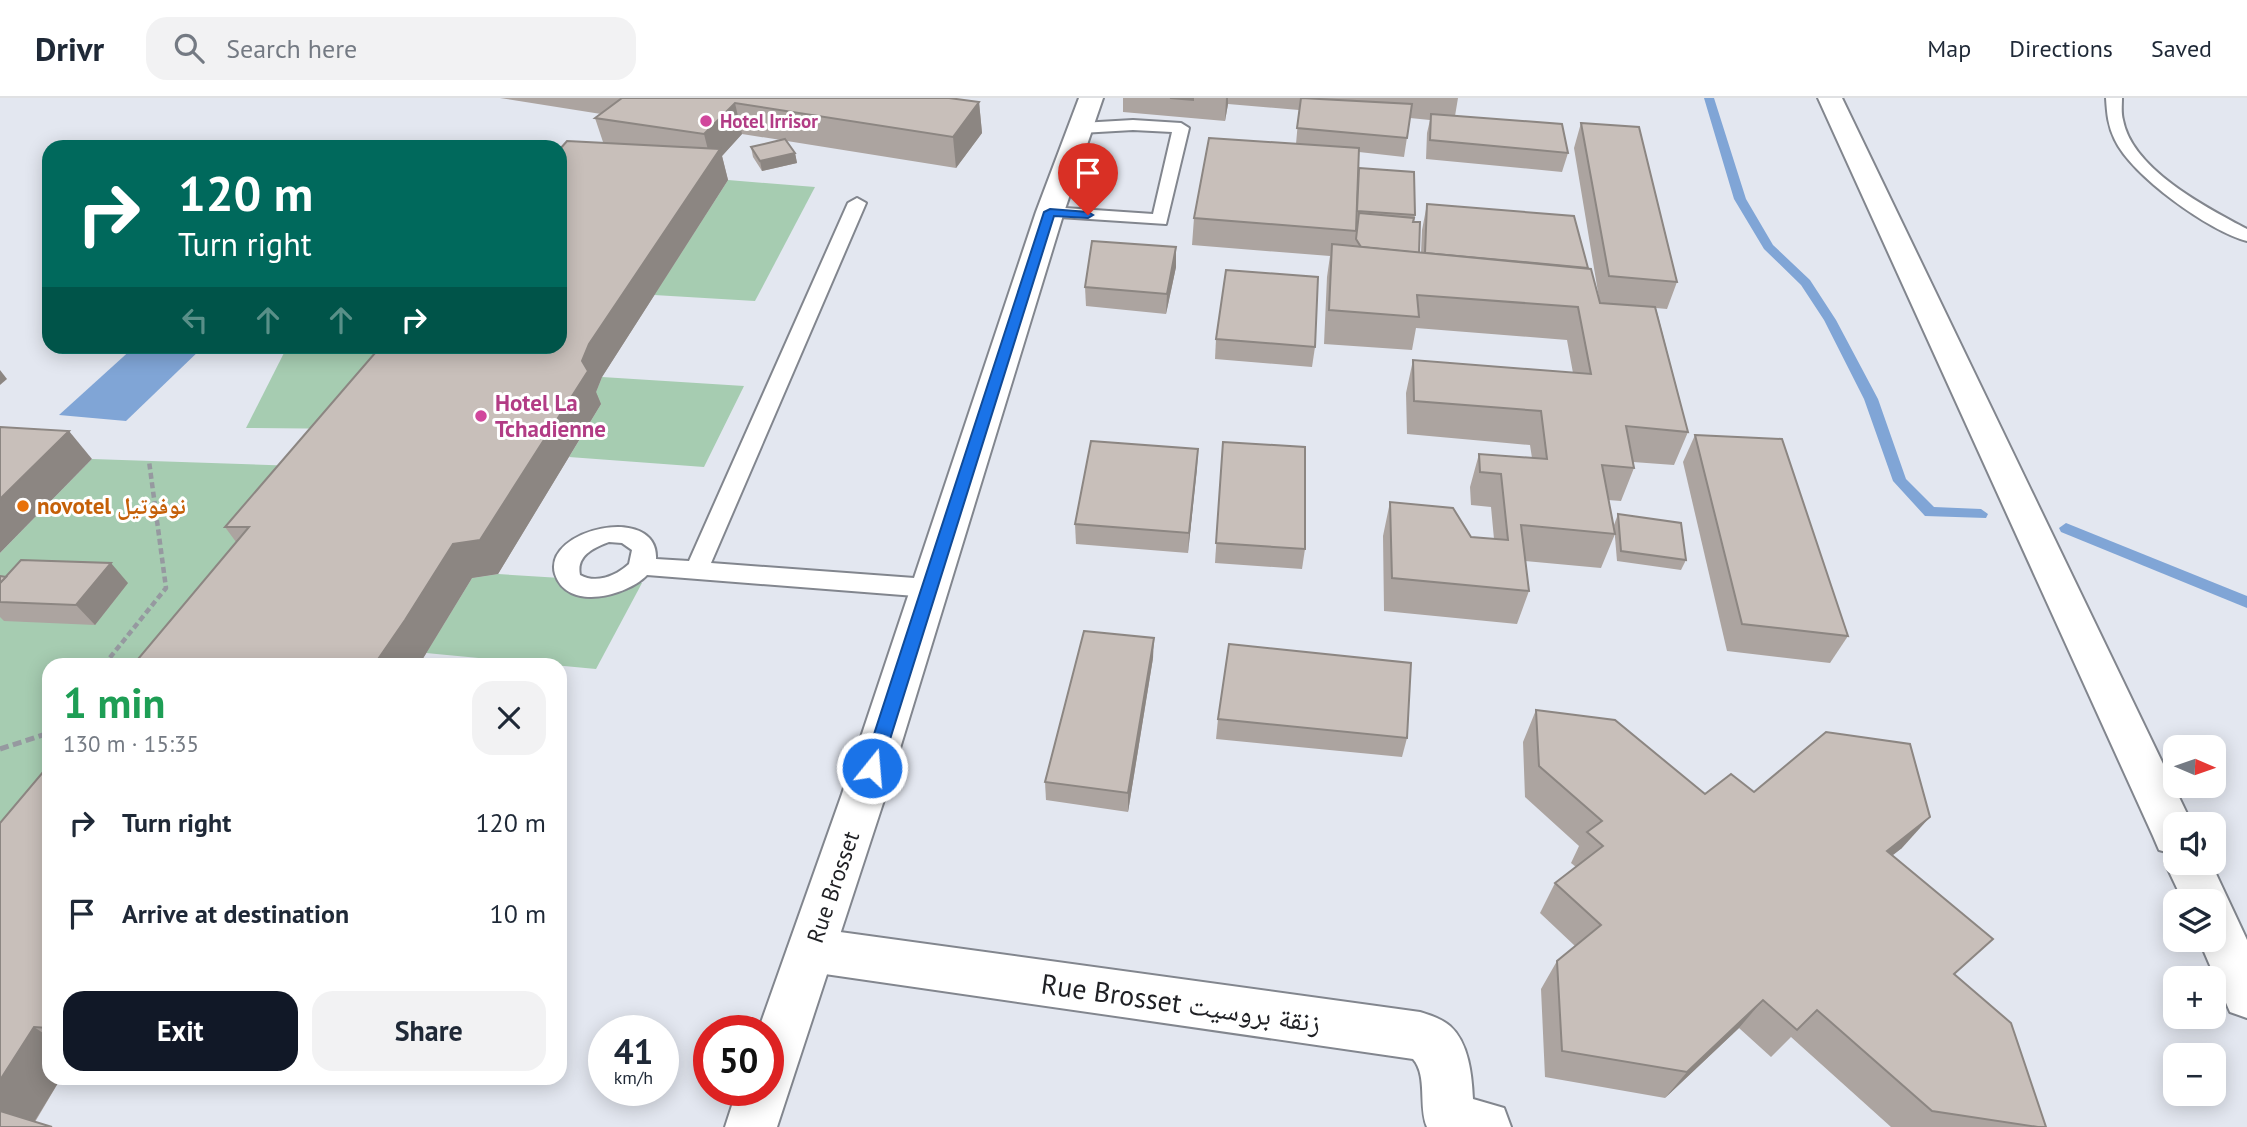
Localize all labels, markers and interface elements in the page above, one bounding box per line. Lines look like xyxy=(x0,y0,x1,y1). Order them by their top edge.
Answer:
search box xyxy=(146,17,636,80)
text: Drivr xyxy=(35,27,104,70)
icon: search xyxy=(170,29,208,67)
text: Search here xyxy=(226,32,357,65)
text: Map xyxy=(1927,33,1971,64)
text: Directions xyxy=(2009,33,2113,64)
text: Saved xyxy=(2151,33,2212,64)
place label: Hotel Irrisor xyxy=(720,109,818,133)
marker: Hotel Irrisor xyxy=(698,113,714,129)
pin xyxy=(1058,143,1118,215)
icon: arrive xyxy=(1069,154,1107,192)
text: 120 m xyxy=(178,161,313,225)
icon: right xyxy=(63,168,154,259)
text: Turn right xyxy=(178,223,312,265)
icon: left xyxy=(176,301,214,339)
icon: ahead xyxy=(249,301,287,339)
icon: ahead xyxy=(322,301,360,339)
icon: right xyxy=(395,301,433,339)
place label: Hotel La Tchadienne xyxy=(495,388,606,443)
marker: Hotel La Tchadienne xyxy=(473,408,489,424)
place label: novotel نوفوتيل xyxy=(37,491,186,520)
marker: novotel نوفوتيل xyxy=(15,498,31,514)
text: 1 min xyxy=(63,675,165,730)
button: close xyxy=(472,681,546,755)
text: 130 m · 15:35 xyxy=(63,729,199,758)
position arrow xyxy=(835,731,909,805)
north arrow xyxy=(2163,735,2226,798)
map controls xyxy=(2163,735,2226,1106)
icon: right xyxy=(63,804,101,842)
text: Turn right xyxy=(122,806,231,839)
text: 120 m xyxy=(475,806,546,839)
button: sound xyxy=(2163,812,2226,875)
street label: Rue Brosset xyxy=(800,827,865,946)
button: layers xyxy=(2163,889,2226,952)
icon: arrive xyxy=(63,895,101,933)
text: Arrive at destination xyxy=(122,897,349,930)
text: 10 m xyxy=(490,897,546,930)
street label: Rue Brosset زنقة بروسيت xyxy=(1039,965,1323,1040)
button: + xyxy=(2163,966,2226,1029)
button: Exit xyxy=(63,991,298,1071)
button: Share xyxy=(312,991,546,1071)
speed limit sign: 50 xyxy=(693,1015,784,1106)
text: 41 xyxy=(614,1028,653,1074)
button: − xyxy=(2163,1043,2226,1106)
text: km/h xyxy=(614,1066,653,1089)

